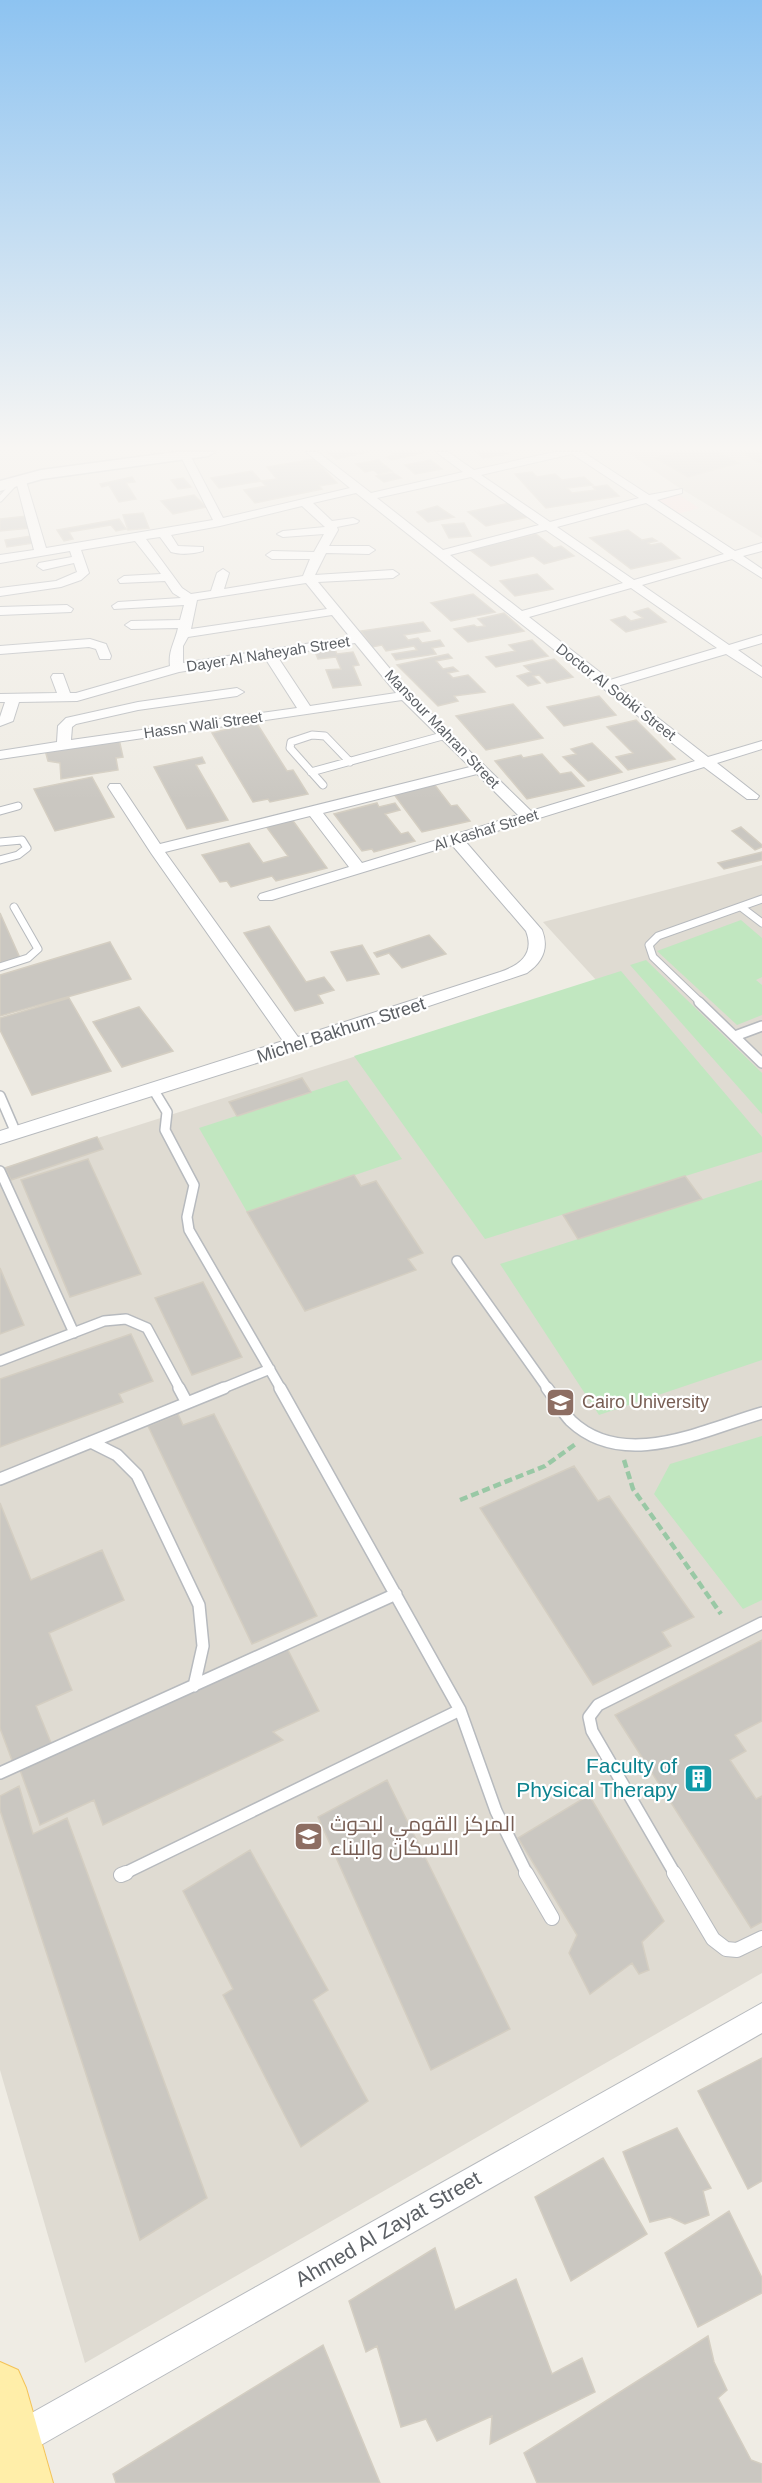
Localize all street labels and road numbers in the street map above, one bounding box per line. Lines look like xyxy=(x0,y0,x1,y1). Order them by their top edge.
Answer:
street label: Dayer Al Naheyah Street xyxy=(185,632,352,675)
street label: Doctor Al Sobki Street xyxy=(553,640,680,744)
street label: Mansour Mahran Street xyxy=(382,666,504,792)
street label: Hassn Wali Street xyxy=(143,708,264,741)
street label: Al Kashaf Street xyxy=(432,805,541,853)
street label: Michel Bakhum Street xyxy=(254,993,428,1067)
street label: Ahmed Al Zayat Street xyxy=(291,2166,485,2291)

